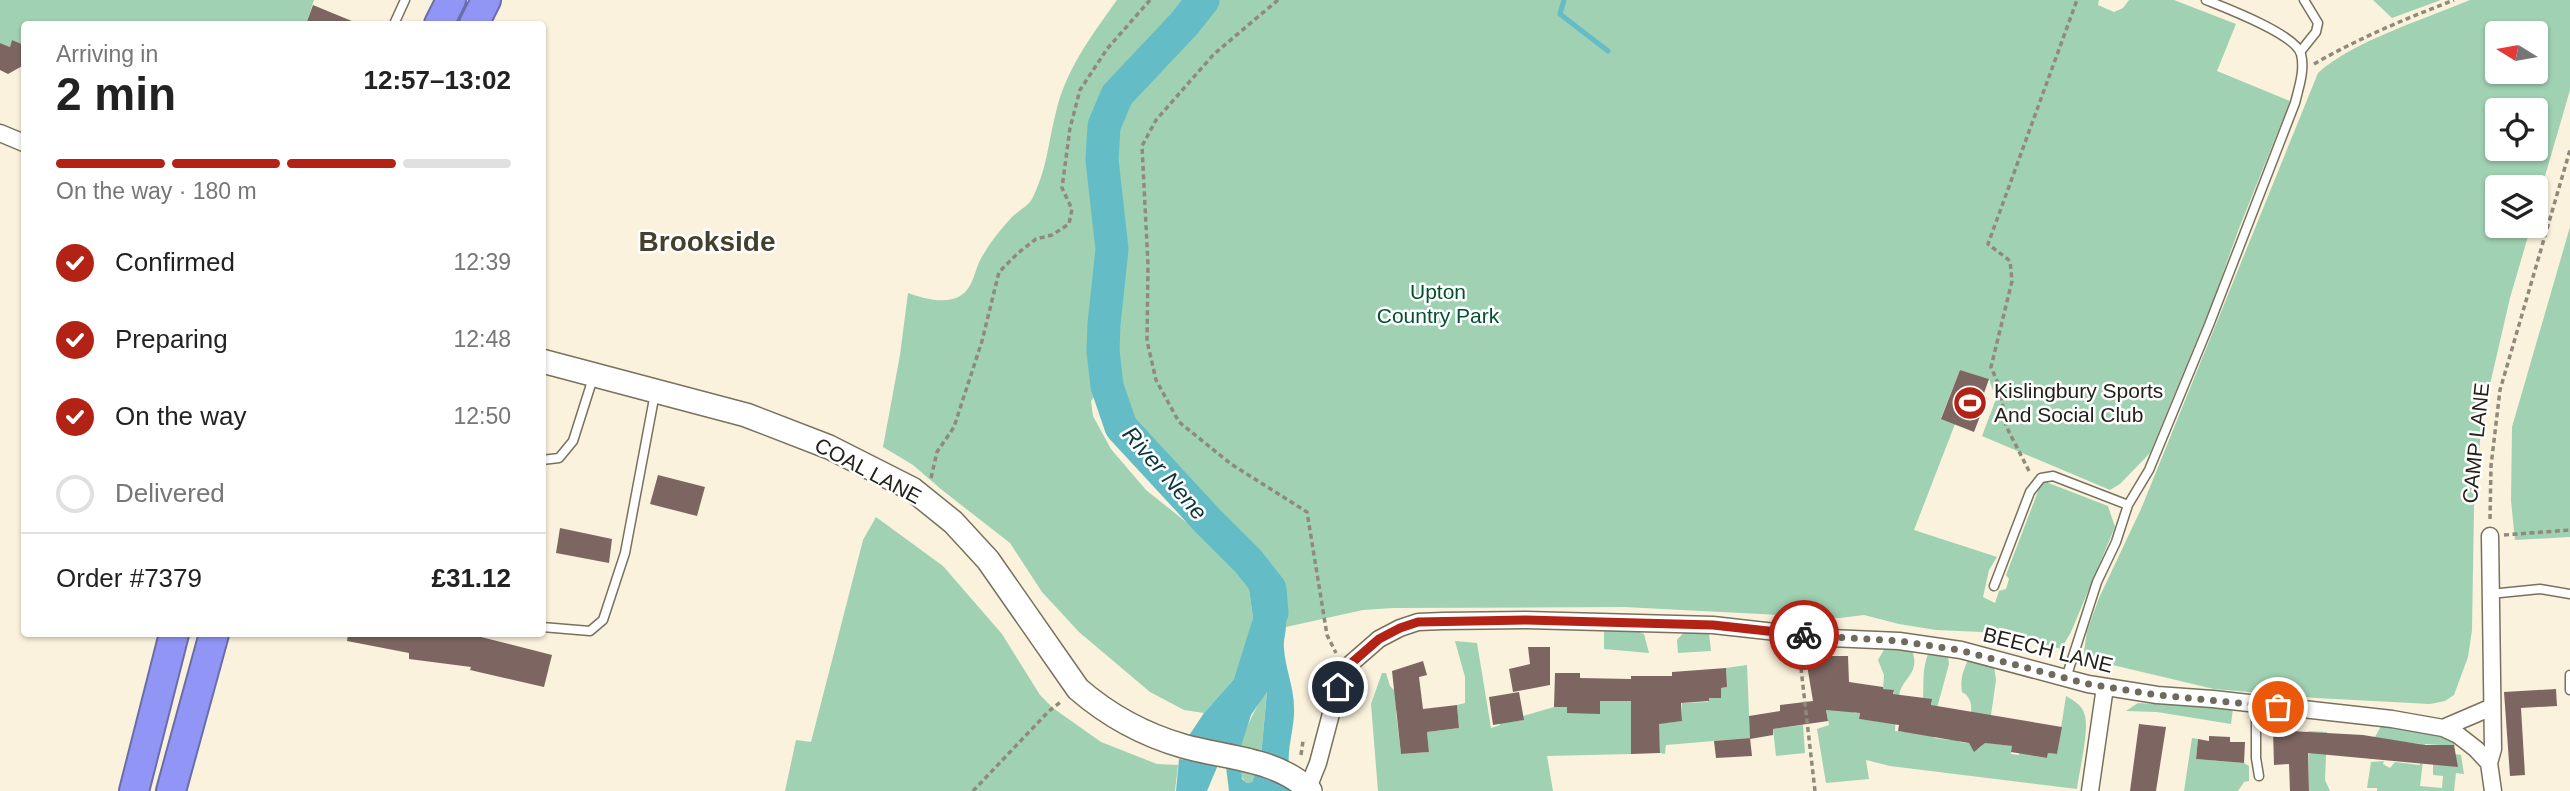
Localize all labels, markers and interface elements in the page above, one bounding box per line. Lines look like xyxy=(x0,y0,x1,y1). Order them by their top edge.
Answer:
north arrow xyxy=(2485,21,2548,84)
map controls xyxy=(2485,21,2548,238)
text: Arriving in xyxy=(56,41,158,67)
text: 12:57–13:02 xyxy=(364,65,511,95)
text: 2 min xyxy=(56,68,176,120)
button: locate xyxy=(2485,98,2548,161)
button: layers xyxy=(2485,175,2548,238)
text: On the way · 180 m xyxy=(56,178,257,204)
district label: Brookside xyxy=(639,226,775,257)
icon: check xyxy=(56,244,94,282)
text: Confirmed xyxy=(115,247,235,277)
text: 12:39 xyxy=(453,249,511,275)
park label: Upton Country Park xyxy=(1377,280,1500,327)
icon: check xyxy=(56,321,94,359)
text: Preparing xyxy=(115,324,228,354)
text: 12:48 xyxy=(453,326,511,352)
place label: Kislingbury Sports And Social Club xyxy=(1994,379,2163,426)
street label: CAMP LANE xyxy=(2458,382,2493,504)
sports icon: Kislingbury Sports And Social Club xyxy=(1951,384,1989,422)
icon: check xyxy=(56,398,94,436)
text: On the way xyxy=(115,401,247,431)
text: 12:50 xyxy=(453,403,511,429)
water label: River Nene xyxy=(1117,421,1213,525)
street label: COAL LANE xyxy=(811,433,925,508)
text: Delivered xyxy=(115,478,225,508)
text: Order #7379 xyxy=(56,563,202,593)
text: £31.12 xyxy=(431,563,511,593)
courier xyxy=(1769,600,1839,670)
icon: bike xyxy=(1785,616,1823,654)
street label: BEECH LANE xyxy=(1981,622,2115,677)
pin xyxy=(1308,657,1368,717)
icon: home xyxy=(1319,668,1357,706)
pin xyxy=(2248,677,2308,737)
icon: bag xyxy=(2259,688,2297,726)

